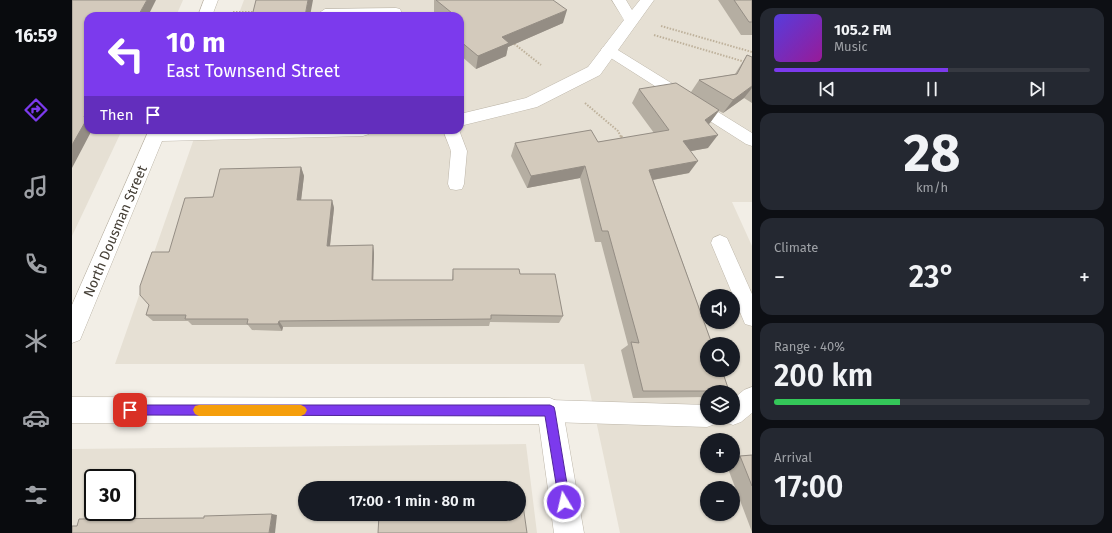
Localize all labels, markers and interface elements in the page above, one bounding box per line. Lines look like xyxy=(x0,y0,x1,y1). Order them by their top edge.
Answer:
text: 105.2 FM xyxy=(834,21,891,39)
text: 16:59 xyxy=(15,25,57,47)
text: 10 m xyxy=(166,26,226,59)
icon: left xyxy=(100,28,152,80)
text: Music xyxy=(834,39,868,54)
text: East Townsend Street xyxy=(166,60,340,82)
icon: previous xyxy=(816,78,838,100)
icon: pause xyxy=(921,78,943,100)
icon: next xyxy=(1026,78,1048,100)
icon: directions xyxy=(22,96,50,124)
icon: arrive xyxy=(142,104,164,126)
text: Then xyxy=(100,106,134,124)
text: 28 xyxy=(903,122,961,185)
street label: North Dousman Street xyxy=(80,162,151,300)
icon: music xyxy=(22,173,50,201)
text: km/h xyxy=(916,180,948,195)
text: Climate xyxy=(774,240,818,255)
icon: phone xyxy=(22,250,50,278)
text: 23° xyxy=(909,259,955,295)
text: − xyxy=(774,264,785,291)
text: + xyxy=(1079,264,1090,291)
map controls xyxy=(700,289,740,521)
button: sound xyxy=(700,289,740,329)
icon: climate xyxy=(22,327,50,355)
button: search xyxy=(700,337,740,377)
text: Range · 40% xyxy=(774,339,845,354)
text: 200 km xyxy=(774,358,873,394)
button: layers xyxy=(700,385,740,425)
pin xyxy=(113,393,147,427)
icon: arrive xyxy=(119,399,141,421)
icon: car xyxy=(22,404,50,432)
button: + xyxy=(700,433,740,473)
text: Arrival xyxy=(774,450,812,465)
speed limit sign: 30 xyxy=(84,469,136,521)
text: 17:00 xyxy=(774,469,843,505)
icon: filters xyxy=(22,481,50,509)
position arrow xyxy=(543,481,585,523)
button: − xyxy=(700,481,740,521)
text: 17:00 · 1 min · 80 m xyxy=(349,492,475,510)

